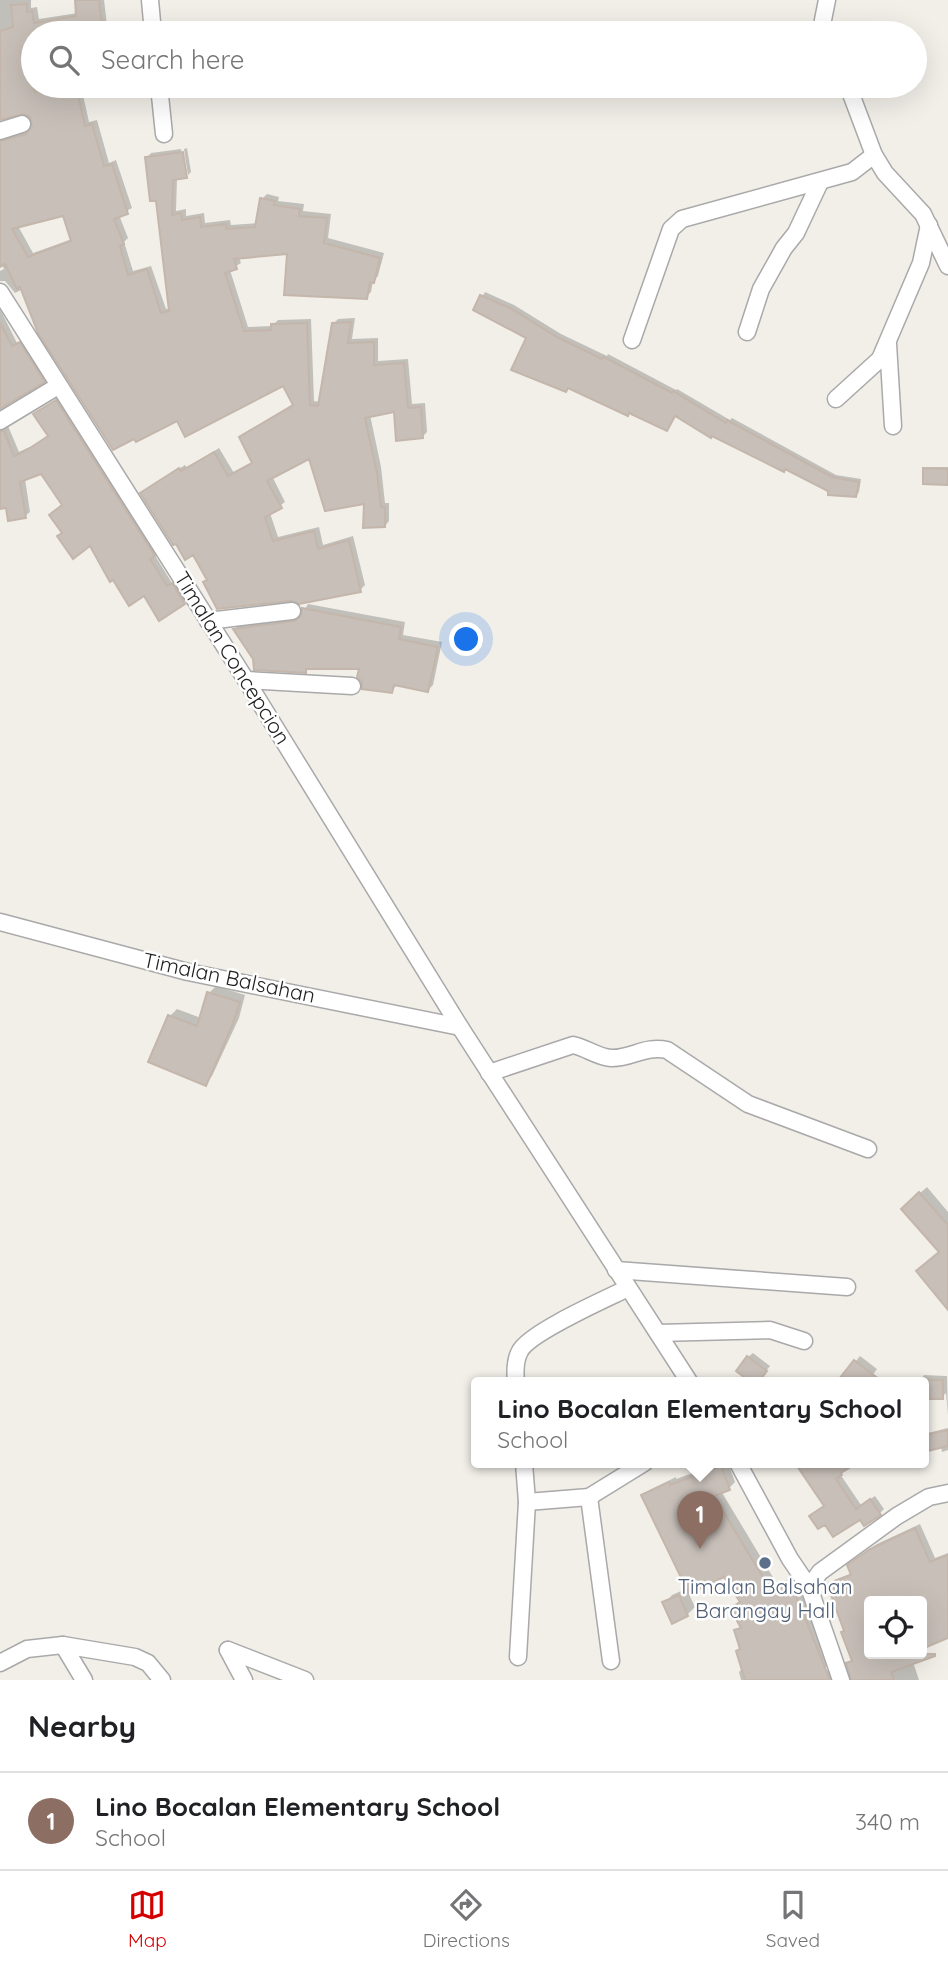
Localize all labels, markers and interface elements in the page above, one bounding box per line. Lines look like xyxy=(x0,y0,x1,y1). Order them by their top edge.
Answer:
search box xyxy=(21,21,927,98)
icon: search xyxy=(45,41,83,79)
text: Search here xyxy=(101,43,245,76)
street label: Timalan Concepcion xyxy=(169,566,297,749)
your location xyxy=(449,622,483,656)
street label: Timalan Balsahan xyxy=(141,946,318,1008)
popup xyxy=(471,1377,929,1468)
text: Lino Bocalan Elementary School xyxy=(497,1392,903,1425)
text: School xyxy=(497,1425,568,1454)
pin: 1 xyxy=(677,1491,723,1549)
marker: Timalan Balsahan Barangay Hall xyxy=(757,1555,773,1571)
place label: Timalan Balsahan Barangay Hall xyxy=(677,1573,853,1623)
map controls xyxy=(864,1596,927,1659)
button: locate xyxy=(864,1596,927,1659)
text: Nearby xyxy=(28,1707,136,1745)
text: Lino Bocalan Elementary School xyxy=(95,1790,500,1823)
text: 1 xyxy=(47,1807,55,1836)
text: 340 m xyxy=(855,1807,920,1836)
text: School xyxy=(95,1823,166,1852)
tab: Map xyxy=(128,1886,167,1952)
tab: Directions xyxy=(423,1886,510,1952)
tab: Saved xyxy=(766,1886,820,1952)

